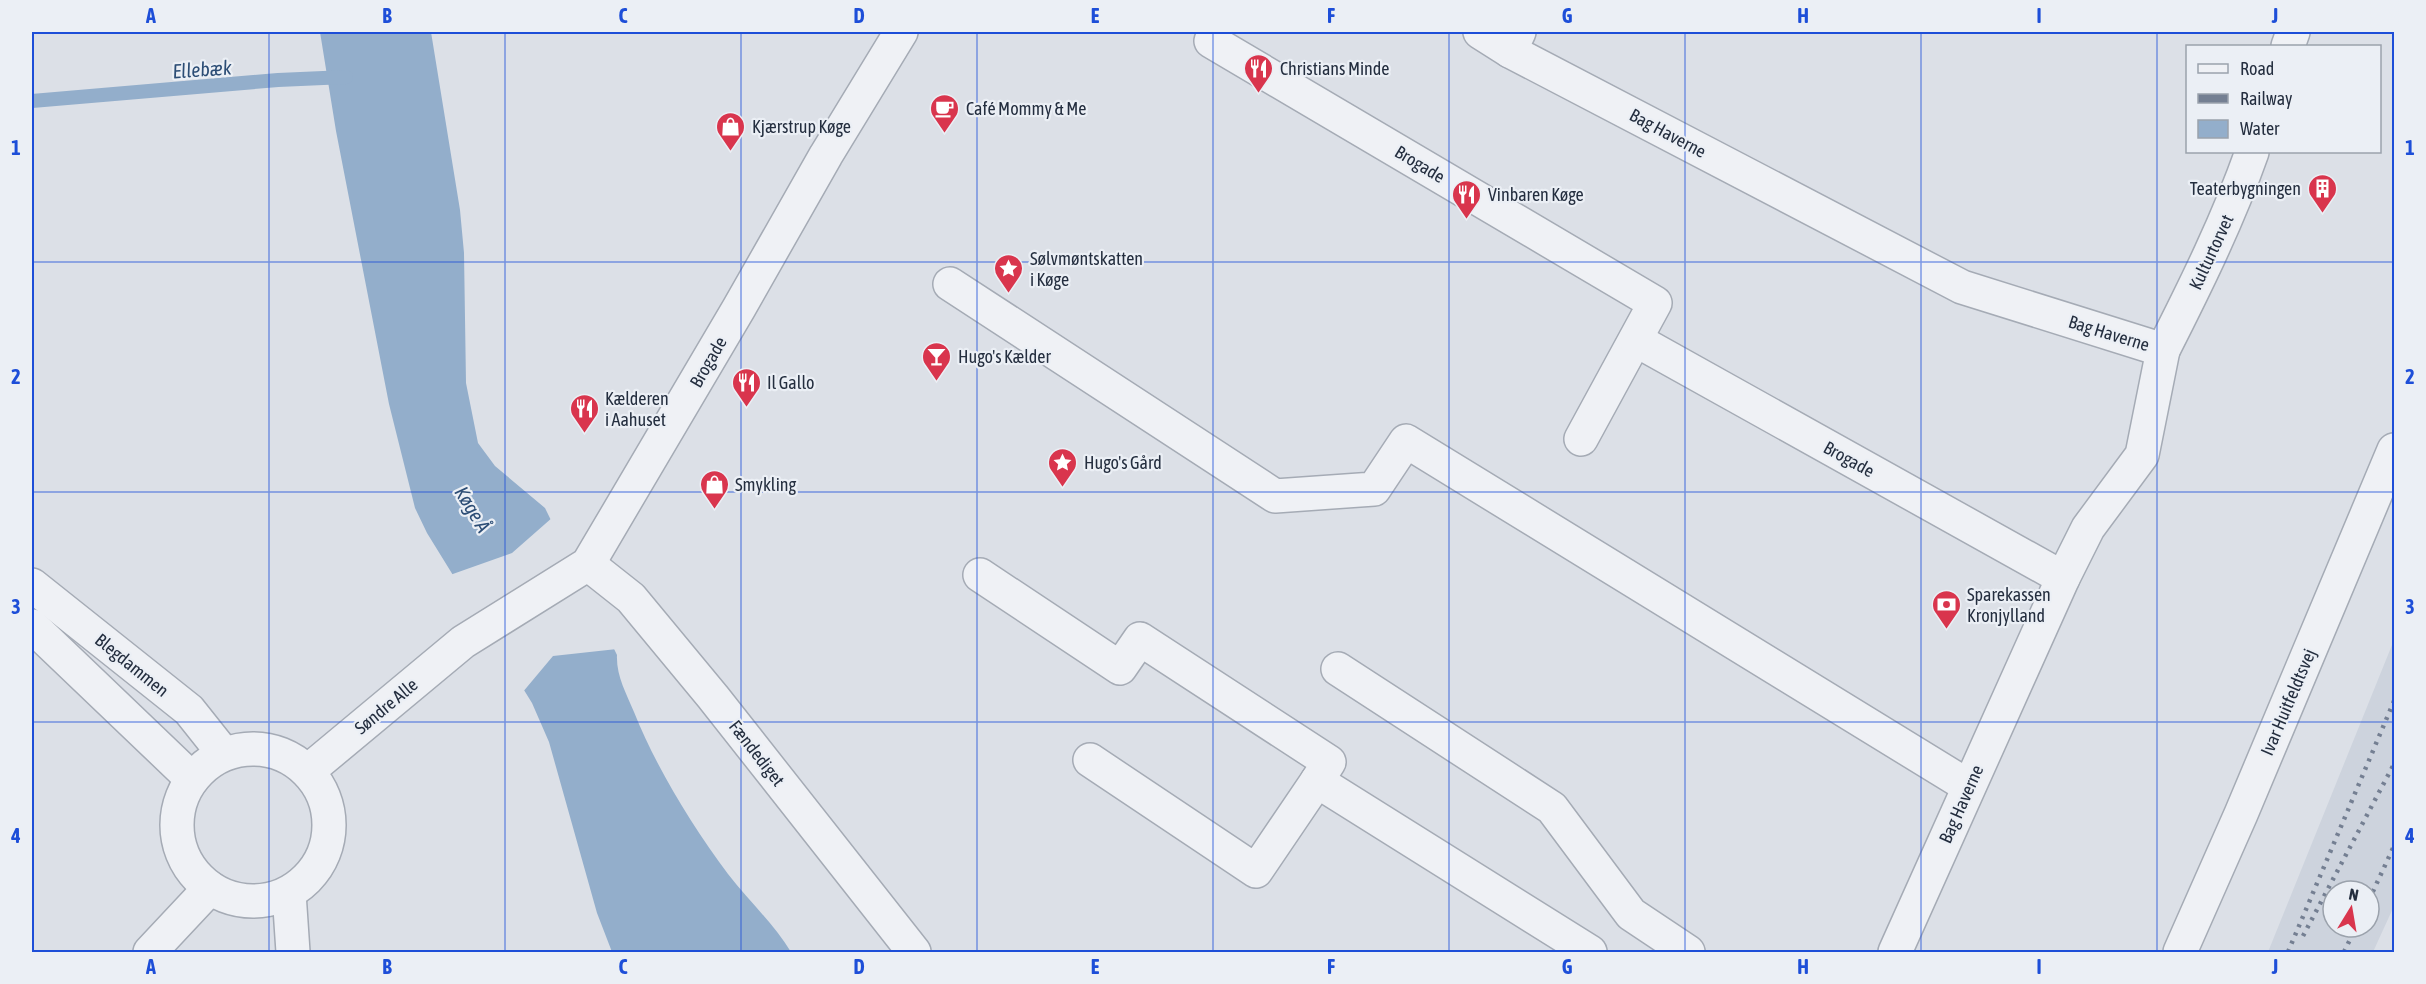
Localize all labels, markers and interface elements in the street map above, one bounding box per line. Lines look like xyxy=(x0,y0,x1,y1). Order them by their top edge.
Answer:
text: A xyxy=(145,4,156,27)
text: B xyxy=(382,4,392,27)
text: C xyxy=(619,4,628,27)
text: D xyxy=(853,4,865,27)
text: E xyxy=(1091,4,1100,27)
text: F xyxy=(1327,4,1335,27)
text: G xyxy=(1562,4,1573,27)
text: H xyxy=(1797,4,1809,27)
text: I xyxy=(2036,4,2042,27)
text: J xyxy=(2271,4,2278,27)
legend xyxy=(2186,45,2381,153)
restaurant icon: Christians Minde xyxy=(1243,52,1275,94)
water label: Ellebæk xyxy=(172,55,233,83)
place label: Christians Minde xyxy=(1280,58,1390,79)
text: Road xyxy=(2240,58,2274,79)
text: Railway xyxy=(2240,88,2292,109)
cafe icon: Café Mommy & Me xyxy=(929,92,961,134)
place label: Café Mommy & Me xyxy=(966,98,1086,119)
street label: Bag Haverne xyxy=(1626,104,1710,162)
shop icon: Kjærstrup Køge xyxy=(715,110,747,152)
place label: Kjærstrup Køge xyxy=(752,116,851,137)
text: Water xyxy=(2240,118,2280,139)
text: 1 xyxy=(11,136,21,159)
text: 1 xyxy=(2405,136,2415,159)
street label: Brogade xyxy=(1391,141,1449,187)
building icon: Teaterbygningen xyxy=(2306,172,2338,214)
restaurant icon: Vinbaren Køge xyxy=(1451,178,1483,220)
place label: Teaterbygningen xyxy=(2190,178,2301,199)
place label: Vinbaren Køge xyxy=(1488,184,1584,205)
street label: Kulturtorvet xyxy=(2184,211,2238,293)
place label: Sølvmøntskatten i Køge xyxy=(1030,248,1143,290)
place icon: Sølvmøntskatten i Køge xyxy=(993,252,1025,294)
street label: Bag Haverne xyxy=(2066,311,2152,355)
street label: Brogade xyxy=(685,333,731,391)
bar icon: Hugo's Kælder xyxy=(921,340,953,382)
place label: Hugo's Kælder xyxy=(958,346,1051,367)
text: 2 xyxy=(11,365,21,388)
text: 2 xyxy=(2405,365,2415,388)
restaurant icon: Il Gallo xyxy=(730,366,762,408)
place label: Il Gallo xyxy=(767,372,815,393)
place label: Kælderen i Aahuset xyxy=(605,388,669,430)
restaurant icon: Kælderen i Aahuset xyxy=(568,392,600,434)
street label: Brogade xyxy=(1820,437,1878,481)
place icon: Hugo's Gård xyxy=(1047,446,1079,488)
place label: Hugo's Gård xyxy=(1084,452,1162,473)
shop icon: Smykling xyxy=(698,468,730,510)
place label: Smykling xyxy=(735,474,796,495)
water label: Køge Å xyxy=(450,482,496,536)
place label: Sparekassen Kronjylland xyxy=(1967,584,2051,626)
bank icon: Sparekassen Kronjylland xyxy=(1930,588,1962,630)
text: 3 xyxy=(11,595,21,618)
text: 3 xyxy=(2405,595,2415,618)
street label: Blegdammen xyxy=(91,629,173,701)
street label: Ivar Huitfeldtsvej xyxy=(2256,646,2320,758)
street label: Søndre Alle xyxy=(350,674,422,738)
street label: Fændediget xyxy=(725,716,789,790)
street label: Bag Haverne xyxy=(1934,762,1988,846)
text: 4 xyxy=(10,824,21,847)
text: 4 xyxy=(2404,824,2415,847)
north arrow xyxy=(2321,879,2381,939)
text: N xyxy=(2348,885,2360,904)
text: A xyxy=(145,955,156,978)
text: B xyxy=(382,955,392,978)
text: C xyxy=(619,955,628,978)
text: D xyxy=(853,955,865,978)
text: E xyxy=(1091,955,1100,978)
text: F xyxy=(1327,955,1335,978)
text: G xyxy=(1562,955,1573,978)
text: H xyxy=(1797,955,1809,978)
text: I xyxy=(2036,955,2042,978)
text: J xyxy=(2271,955,2278,978)

